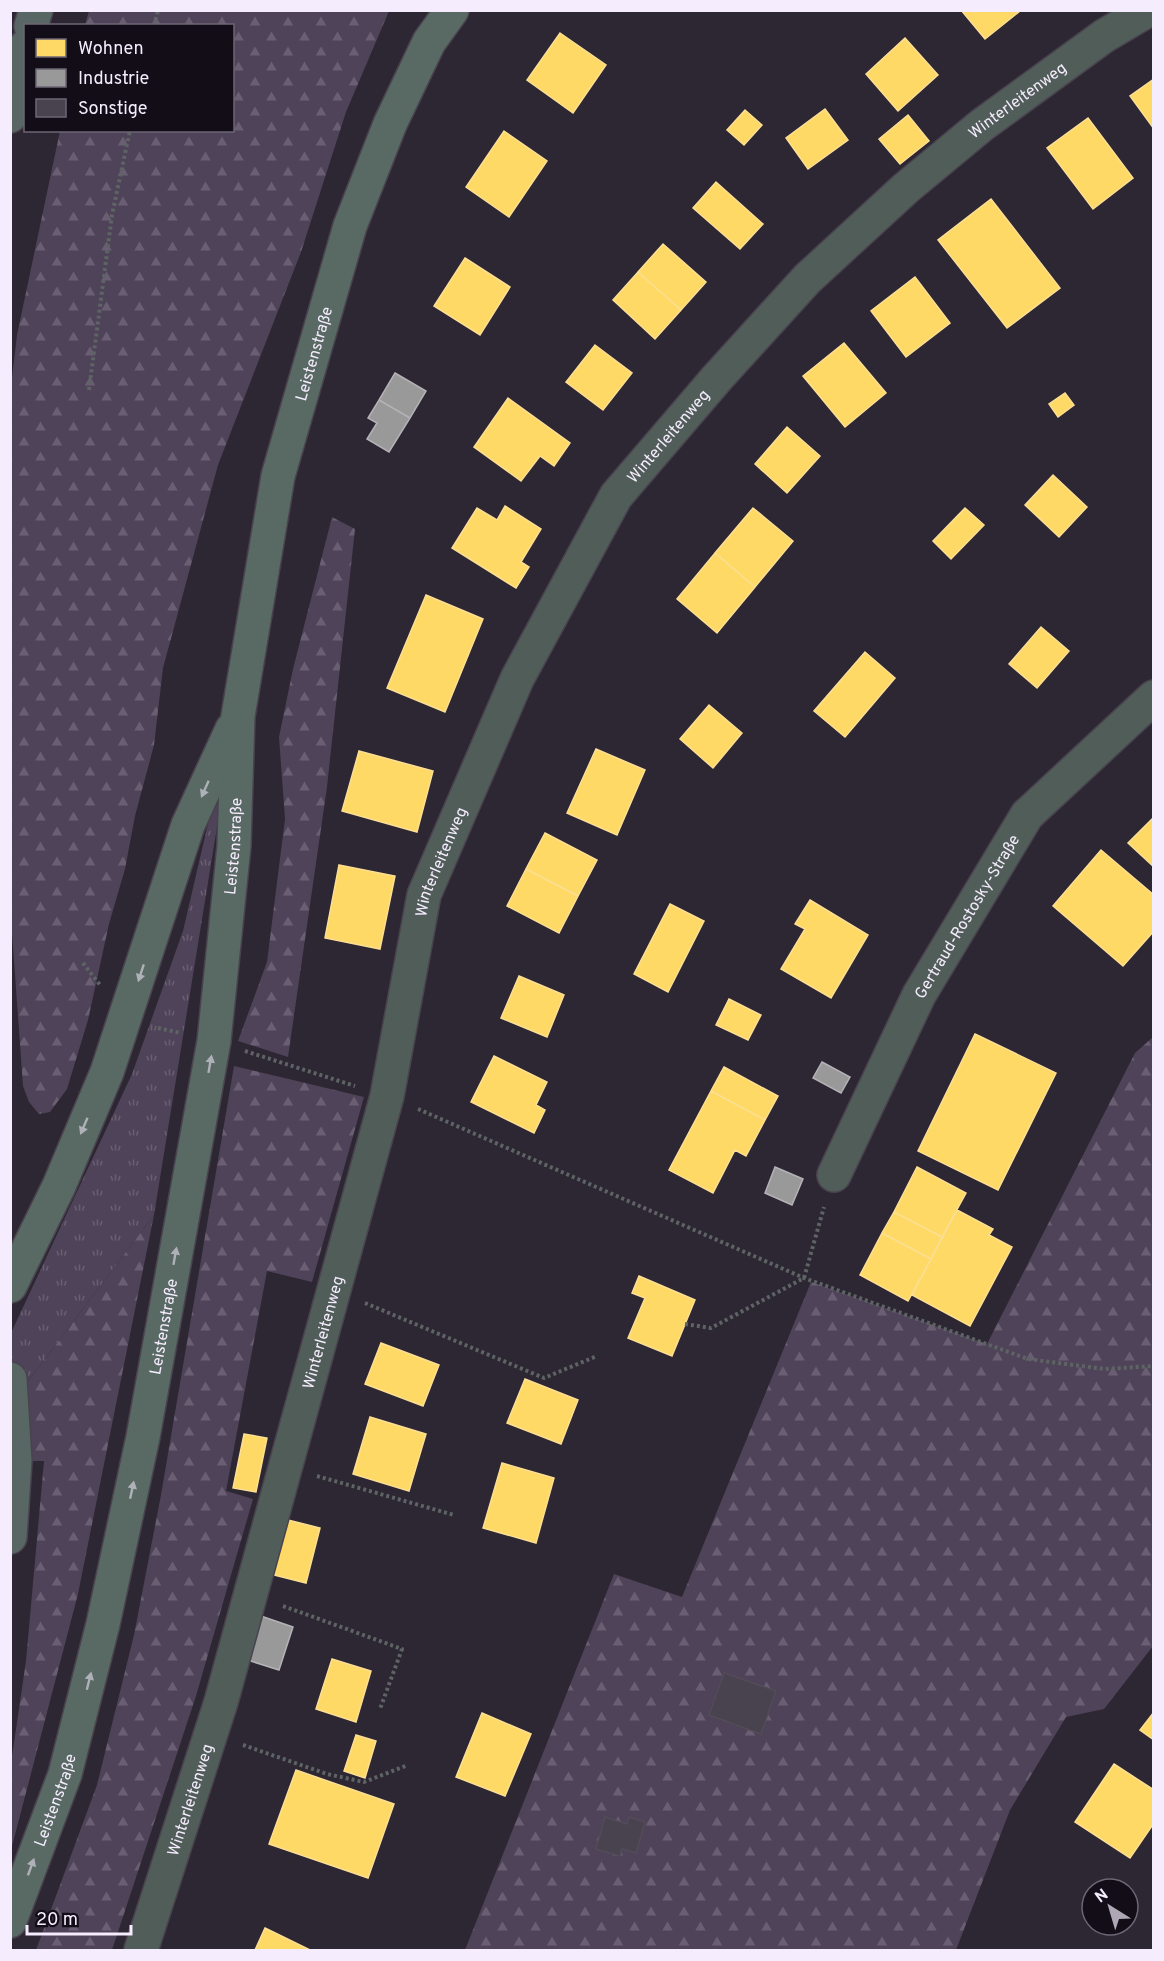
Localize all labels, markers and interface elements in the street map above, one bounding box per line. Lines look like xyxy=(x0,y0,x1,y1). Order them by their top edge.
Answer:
legend xyxy=(24,24,234,132)
text: Wohnen xyxy=(78,38,144,61)
street label: Winterleitenweg xyxy=(965,59,1071,144)
text: Industrie xyxy=(78,68,149,91)
text: Sonstige xyxy=(78,98,148,121)
street label: Leistenstraße xyxy=(292,305,338,404)
street label: Winterleitenweg xyxy=(624,386,715,488)
one-way arrow xyxy=(200,780,210,798)
street label: Leistenstraße xyxy=(221,797,247,896)
street label: Winterleitenweg xyxy=(412,804,473,918)
street label: Gertraud-Rostosky-Straße xyxy=(911,831,1025,1003)
one-way arrow xyxy=(136,964,146,982)
one-way arrow xyxy=(205,1054,214,1073)
one-way arrow xyxy=(79,1117,89,1135)
one-way arrow xyxy=(171,1246,180,1265)
street label: Winterleitenweg xyxy=(299,1274,349,1392)
street label: Leistenstraße xyxy=(146,1277,183,1377)
one-way arrow xyxy=(128,1481,137,1500)
one-way arrow xyxy=(84,1671,94,1690)
street label: Winterleitenweg xyxy=(164,1742,219,1859)
street label: Leistenstraße xyxy=(31,1752,82,1850)
one-way arrow xyxy=(26,1857,36,1875)
north arrow xyxy=(1080,1877,1140,1937)
text: N xyxy=(1092,1885,1113,1908)
scale bar xyxy=(27,1898,130,1936)
text: 20 m xyxy=(36,1909,78,1932)

